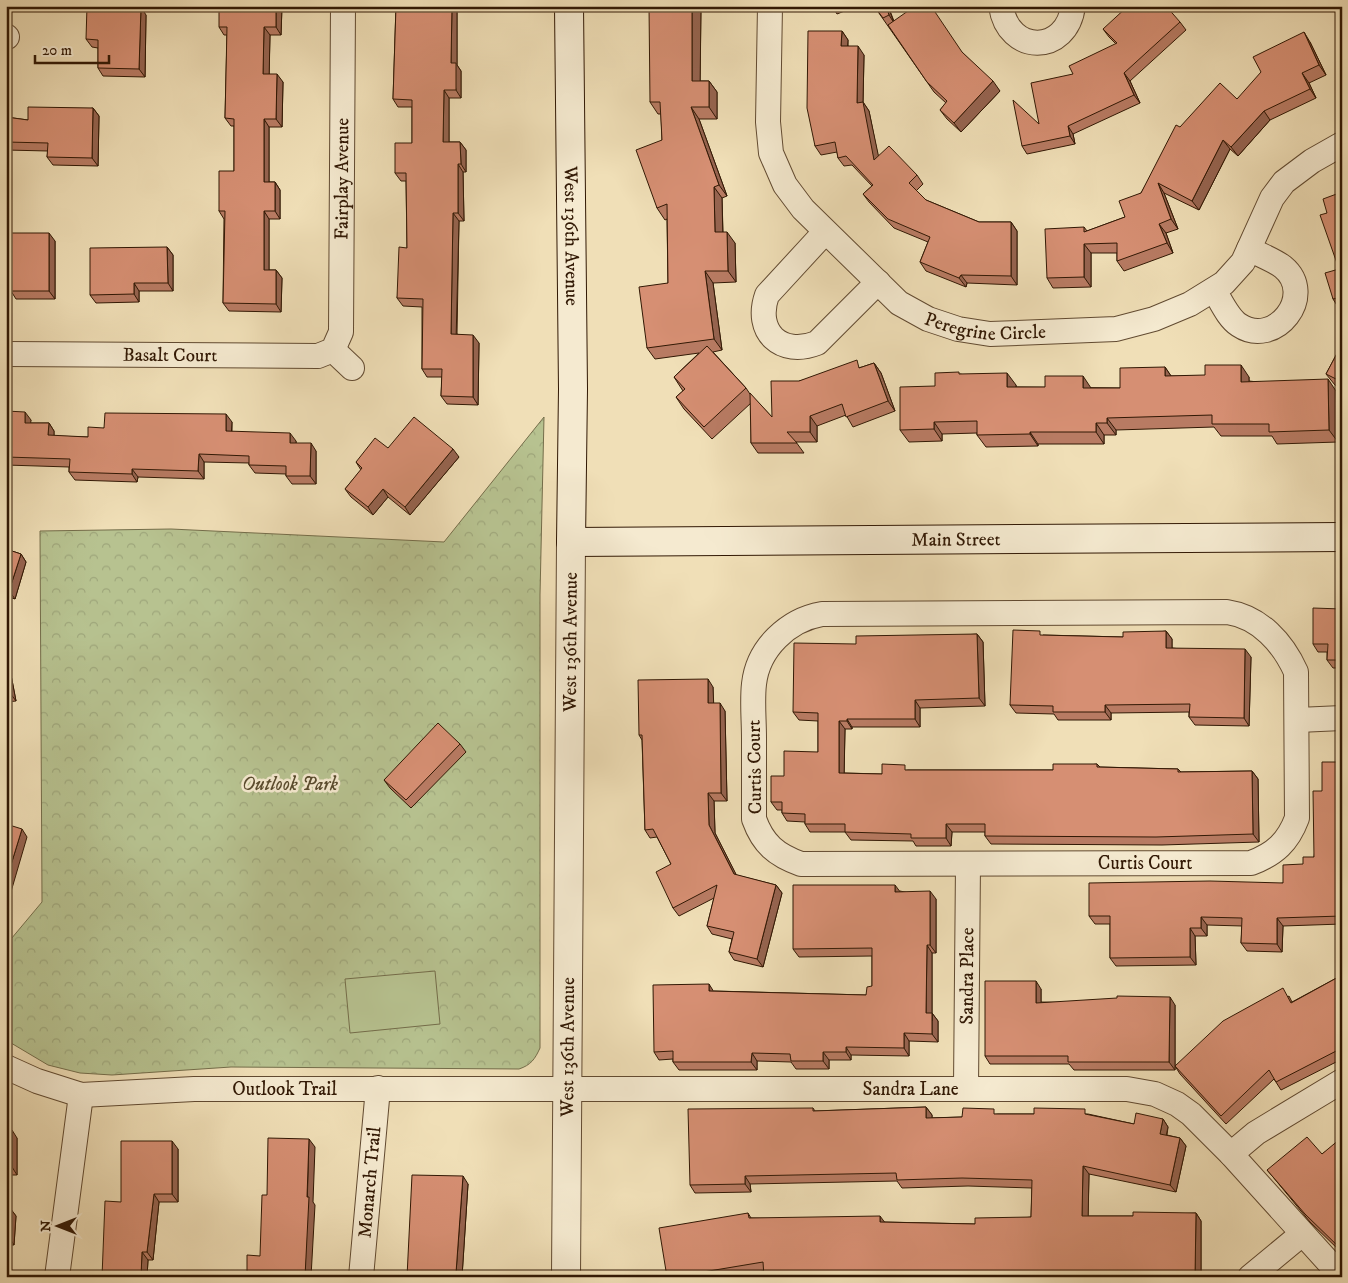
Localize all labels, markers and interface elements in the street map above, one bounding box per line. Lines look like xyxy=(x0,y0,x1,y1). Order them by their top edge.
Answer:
scale bar xyxy=(35,32,109,64)
text: 20 m xyxy=(42,41,72,60)
street label: Fairplay Avenue xyxy=(330,118,354,240)
street label: West 136th Avenue xyxy=(559,165,584,306)
street label: Peregrine Circle xyxy=(922,307,1046,346)
street label: Basalt Court xyxy=(123,343,217,367)
street label: Main Street xyxy=(911,528,1001,551)
street label: West 136th Avenue xyxy=(558,572,582,713)
street label: Curtis Court xyxy=(743,720,767,814)
park label: Outlook Park xyxy=(242,773,338,796)
street label: Curtis Court xyxy=(1098,852,1192,875)
street label: Sandra Place xyxy=(955,927,979,1025)
street label: West 136th Avenue xyxy=(556,977,580,1118)
street label: Outlook Trail xyxy=(232,1078,337,1101)
street label: Sandra Lane xyxy=(863,1078,959,1101)
street label: Monarch Trail xyxy=(353,1125,386,1239)
north arrow xyxy=(32,1200,82,1250)
text: N xyxy=(37,1220,55,1232)

